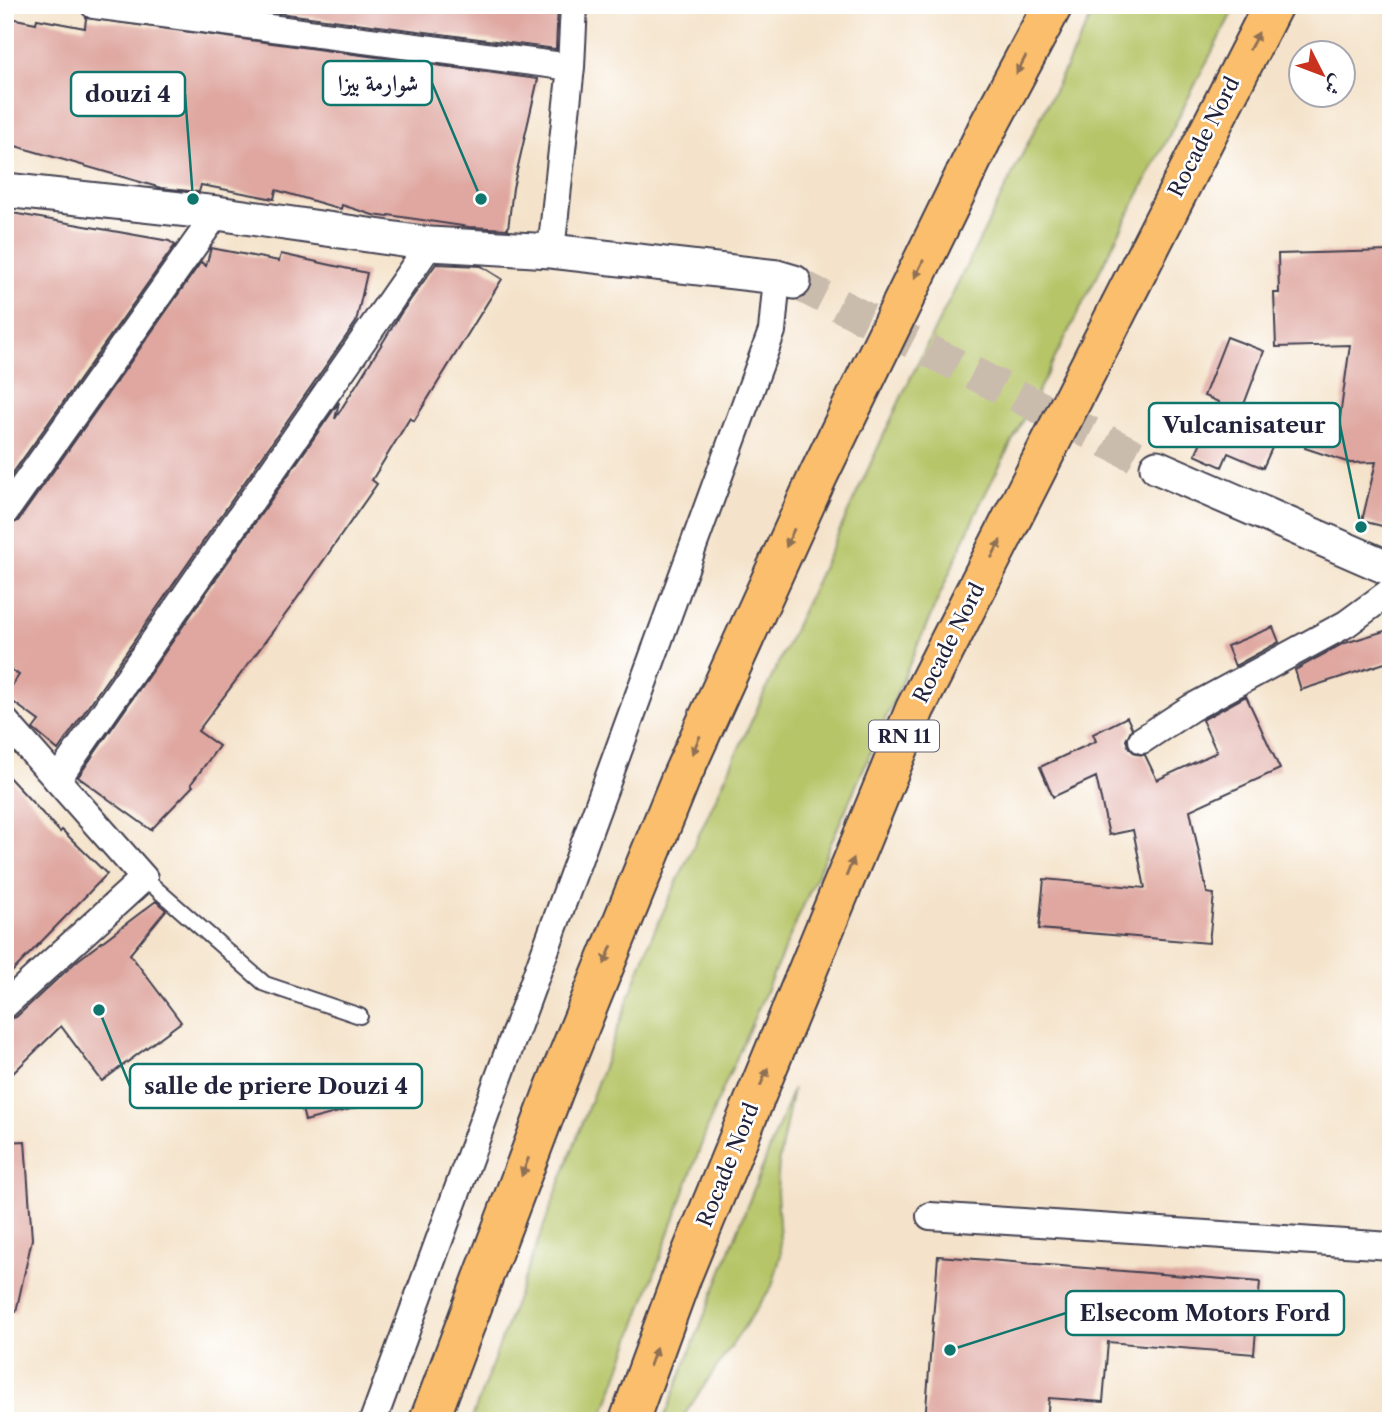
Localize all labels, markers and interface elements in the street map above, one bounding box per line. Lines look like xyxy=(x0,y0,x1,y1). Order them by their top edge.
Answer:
one-way arrow xyxy=(1248,31,1259,51)
north arrow xyxy=(1288,38,1358,108)
one-way arrow xyxy=(1015,56,1027,75)
callout: شوارمة بيزا xyxy=(323,61,432,105)
text: شوارمة بيزا xyxy=(338,69,418,98)
text: ش xyxy=(1319,70,1349,100)
callout: douzi 4 xyxy=(71,72,185,116)
street label: Rocade Nord xyxy=(1163,72,1245,201)
text: douzi 4 xyxy=(85,80,171,108)
one-way arrow xyxy=(913,259,925,279)
callout: Vulcanisateur xyxy=(1149,403,1340,447)
text: Vulcanisateur xyxy=(1161,411,1326,439)
one-way arrow xyxy=(784,528,796,548)
one-way arrow xyxy=(991,539,1002,559)
street label: Rocade Nord xyxy=(908,578,990,707)
road number: RN 11 xyxy=(869,720,939,751)
one-way arrow xyxy=(690,735,702,755)
one-way arrow xyxy=(845,856,856,877)
one-way arrow xyxy=(603,945,614,966)
callout: salle de priere Douzi 4 xyxy=(130,1064,422,1108)
one-way arrow xyxy=(758,1066,769,1087)
text: salle de priere Douzi 4 xyxy=(144,1072,408,1100)
street label: Rocade Nord xyxy=(691,1099,764,1230)
one-way arrow xyxy=(519,1156,530,1177)
callout: Elsecom Motors Ford xyxy=(1066,1291,1344,1335)
text: Elsecom Motors Ford xyxy=(1080,1299,1331,1327)
one-way arrow xyxy=(648,1346,659,1367)

